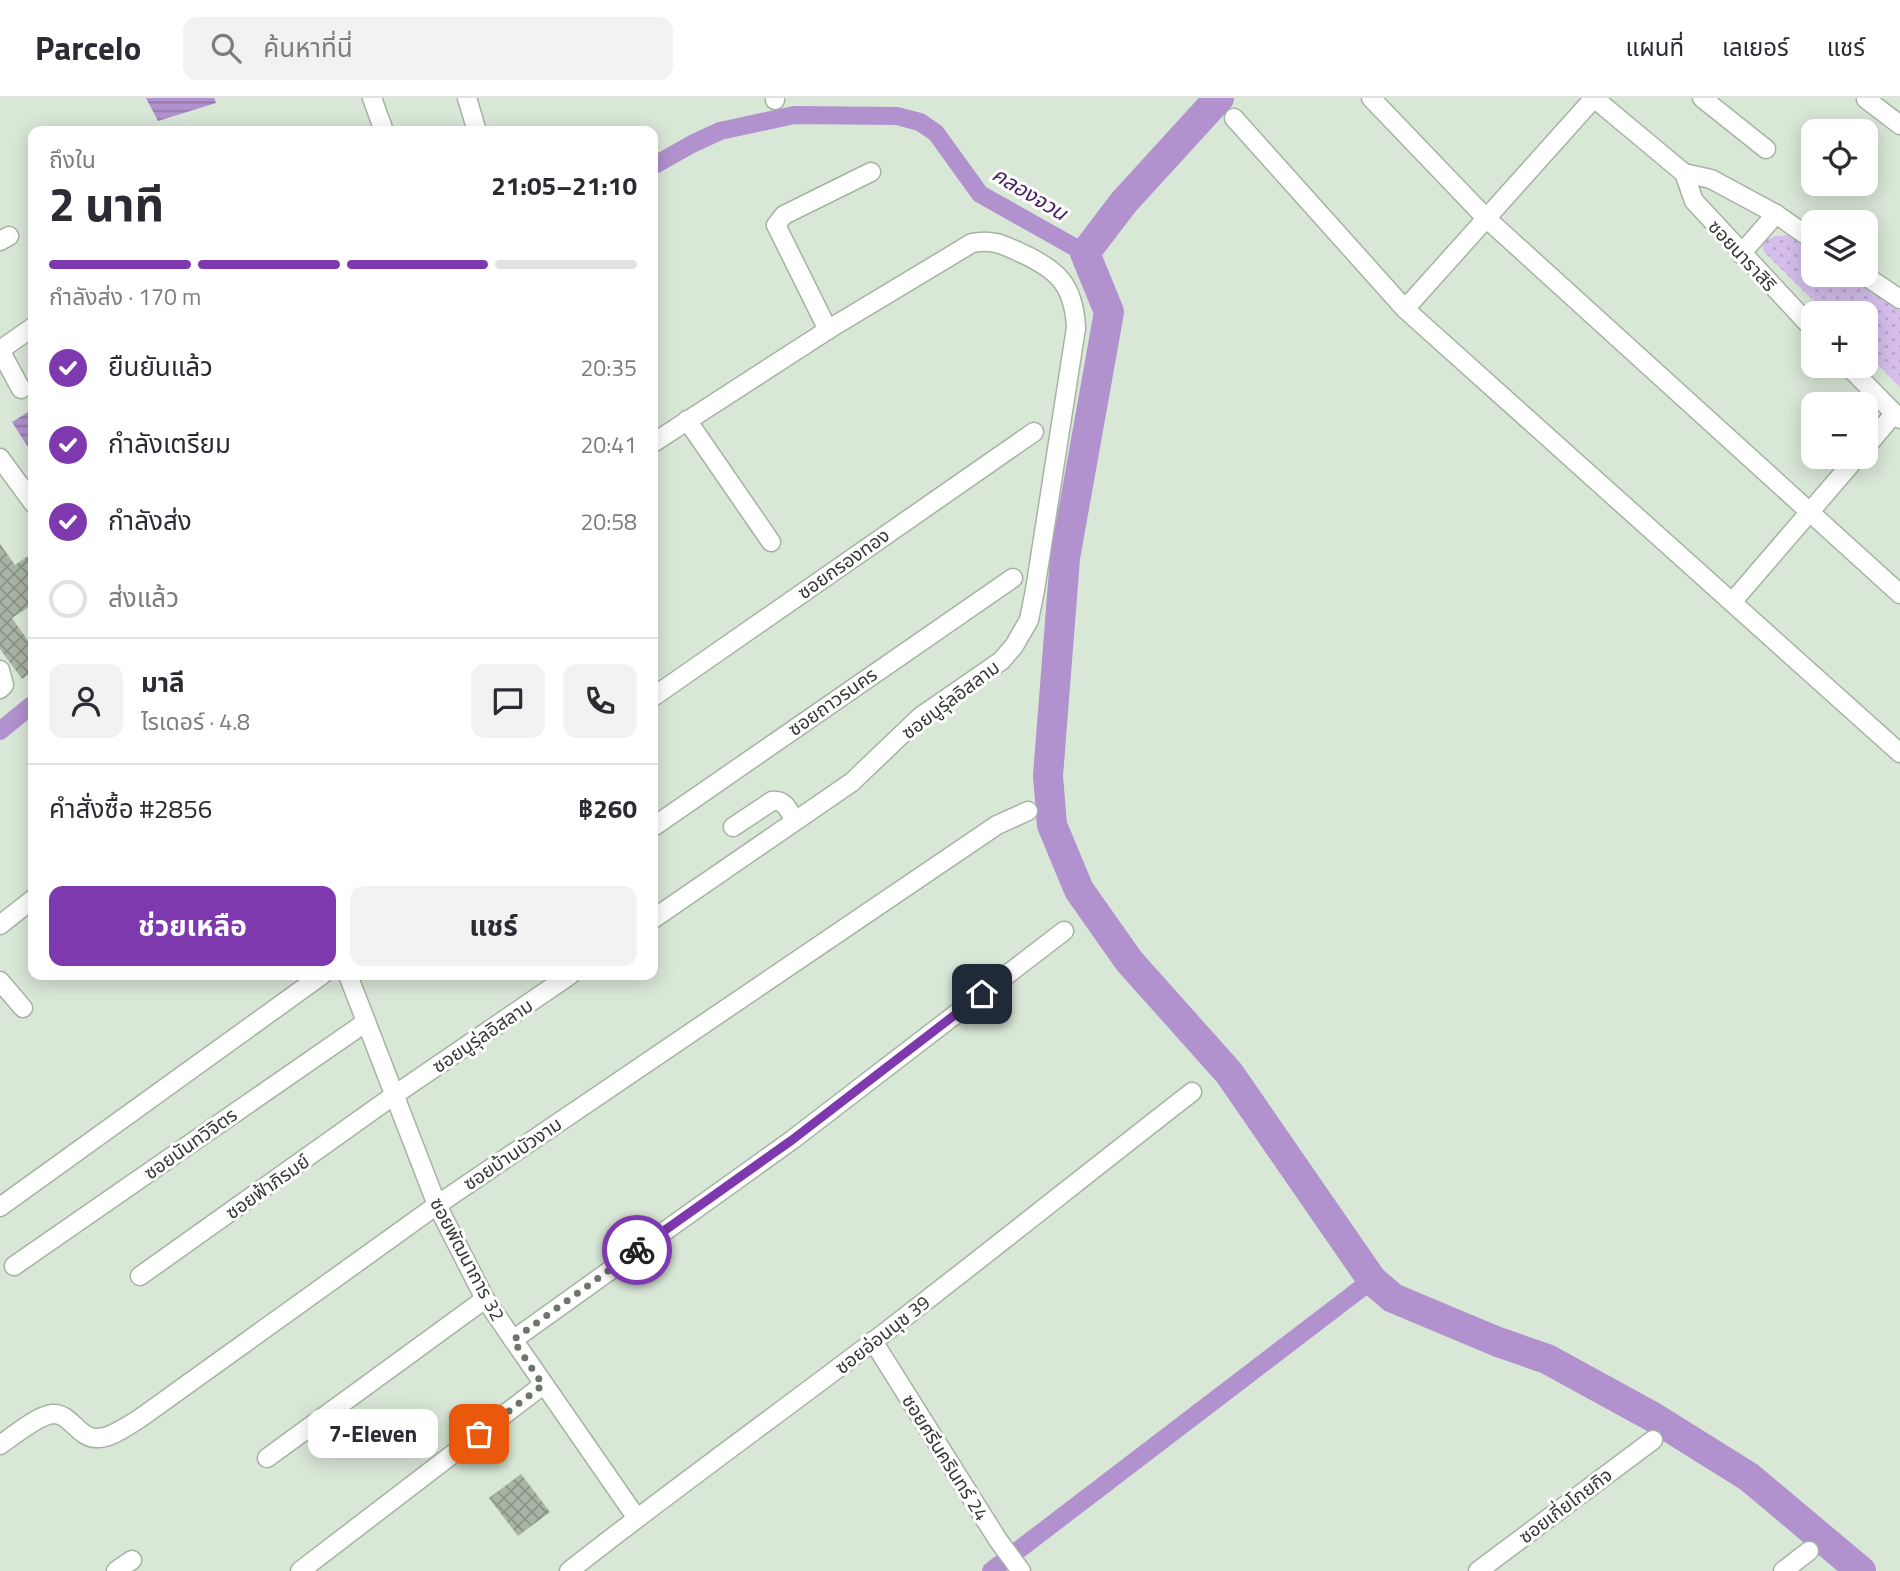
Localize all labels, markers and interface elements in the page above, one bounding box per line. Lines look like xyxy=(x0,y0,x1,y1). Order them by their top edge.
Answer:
search box xyxy=(183,17,673,80)
text: Parcelo xyxy=(35,23,141,73)
text: ค้นหาที่นี่ xyxy=(263,28,353,67)
icon: search xyxy=(207,29,245,67)
text: แผนที่ xyxy=(1626,29,1684,65)
text: เลเยอร์ xyxy=(1722,29,1789,65)
text: แชร์ xyxy=(1827,29,1865,65)
map controls xyxy=(1801,119,1878,469)
button: locate xyxy=(1801,119,1878,196)
text: ถึงใน xyxy=(49,142,96,177)
water label: คลองจวน xyxy=(986,158,1075,229)
text: 21:05–21:10 xyxy=(491,166,637,205)
text: 2 นาที xyxy=(49,169,164,239)
button: layers xyxy=(1801,210,1878,287)
street label: ซอยนาราสิริ xyxy=(1702,212,1784,298)
text: กำลังส่ง · 170 m xyxy=(49,279,201,314)
button: + xyxy=(1801,301,1878,378)
text: ยืนยันแล้ว xyxy=(108,347,213,386)
icon: check xyxy=(49,349,87,387)
text: 20:35 xyxy=(580,350,637,385)
button: − xyxy=(1801,392,1878,469)
text: กำลังเตรียม xyxy=(108,424,231,463)
icon: check xyxy=(49,426,87,464)
text: 20:41 xyxy=(580,427,637,462)
text: กำลังส่ง xyxy=(108,501,192,540)
icon: check xyxy=(49,503,87,541)
text: 20:58 xyxy=(580,504,637,539)
street label: ซอยกรองทอง xyxy=(791,520,895,606)
text: ส่งแล้ว xyxy=(108,578,179,617)
street label: ซอยนูรุ่ลอิสลาม xyxy=(895,652,1005,746)
street label: ซอยถาวรนคร xyxy=(781,660,883,742)
text: มาลี xyxy=(141,663,185,702)
button: person xyxy=(49,664,123,738)
button: chat xyxy=(471,664,545,738)
button: phone xyxy=(563,664,637,738)
text: ไรเดอร์ · 4.8 xyxy=(141,704,250,739)
text: คำสั่งซื้อ #2856 xyxy=(49,789,212,828)
text: ฿260 xyxy=(578,789,637,828)
button: ช่วยเหลือ xyxy=(49,886,336,966)
button: แชร์ xyxy=(350,886,637,966)
pin xyxy=(952,964,1012,1024)
icon: home xyxy=(963,975,1001,1013)
street label: ซอยนูรุ่ลอิสลาม xyxy=(426,990,538,1080)
street label: ซอยนันทวิจิตร xyxy=(137,1100,243,1186)
street label: ซอยบ้านบัวงาม xyxy=(457,1109,567,1197)
street label: ซอยฟ้าภิรมย์ xyxy=(219,1146,315,1226)
street label: ซอยพัฒนาการ 32 xyxy=(423,1192,513,1326)
courier xyxy=(602,1215,672,1285)
icon: bike xyxy=(618,1231,656,1269)
street label: ซอยอ่อนนุช 39 xyxy=(828,1288,936,1380)
street label: ซอยศรีนครินทร์ 24 xyxy=(895,1388,997,1526)
pin xyxy=(449,1404,509,1464)
callout: 7-Eleven xyxy=(308,1410,437,1458)
icon: bag xyxy=(460,1415,498,1453)
text: 7-Eleven xyxy=(329,1416,417,1451)
street label: ซอยเกี่ยโกยกิจ xyxy=(1512,1460,1618,1550)

